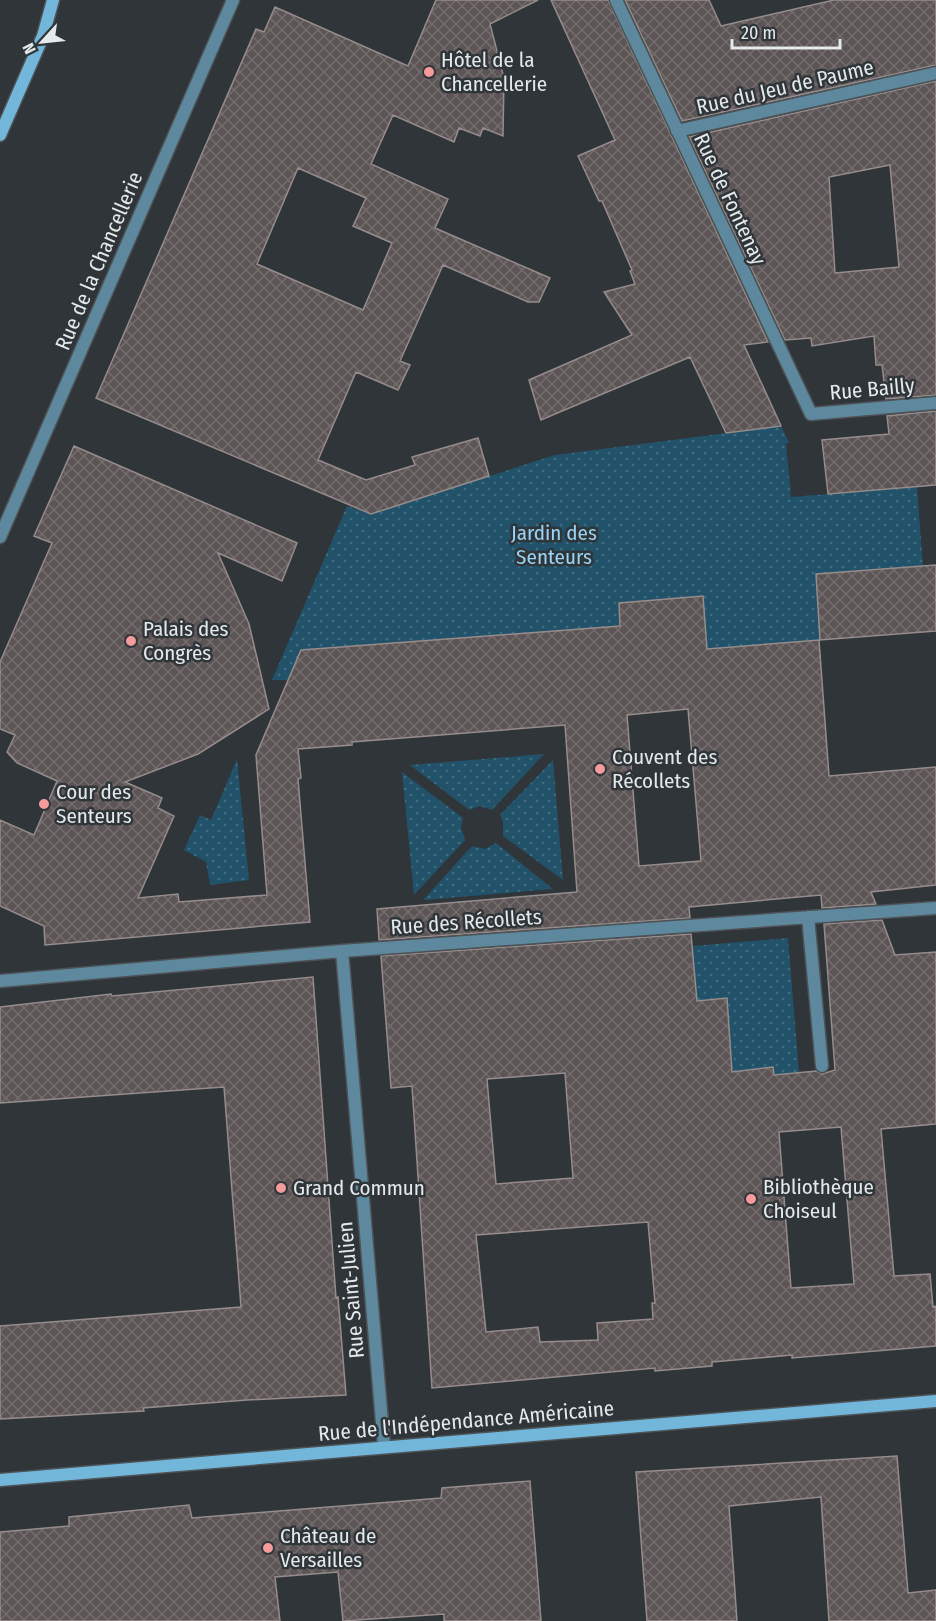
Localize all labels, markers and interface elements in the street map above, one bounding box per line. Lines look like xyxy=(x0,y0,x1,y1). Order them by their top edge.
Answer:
north arrow xyxy=(12,12,72,72)
scale bar xyxy=(732,12,840,50)
text: 20 m xyxy=(741,22,776,44)
text: N xyxy=(18,40,40,57)
place label: Hôtel de la Chancellerie xyxy=(441,47,547,97)
street label: Rue du Jeu de Paume xyxy=(694,54,876,120)
marker: Hôtel de la Chancellerie xyxy=(422,65,436,79)
street label: Rue de Fontenay xyxy=(688,129,772,270)
street label: Rue de la Chancellerie xyxy=(50,168,148,354)
street label: Rue Bailly xyxy=(828,372,916,406)
park label: Jardin des Senteurs xyxy=(511,520,597,570)
place label: Palais des Congrès xyxy=(143,616,229,666)
marker: Palais des Congrès xyxy=(124,634,138,648)
place label: Couvent des Récollets xyxy=(612,744,717,794)
marker: Couvent des Récollets xyxy=(593,762,607,776)
place label: Cour des Senteurs xyxy=(56,779,132,829)
marker: Cour des Senteurs xyxy=(37,797,51,811)
street label: Rue des Récollets xyxy=(389,904,543,940)
place label: Bibliothèque Choiseul xyxy=(763,1174,874,1224)
place label: Grand Commun xyxy=(293,1175,425,1201)
marker: Grand Commun xyxy=(274,1181,288,1195)
marker: Bibliothèque Choiseul xyxy=(744,1192,758,1206)
street label: Rue Saint-Julien xyxy=(332,1220,370,1360)
street label: Rue de l'Indépendance Américaine xyxy=(317,1395,615,1447)
place label: Château de Versailles xyxy=(280,1523,376,1573)
marker: Château de Versailles xyxy=(261,1541,275,1555)

